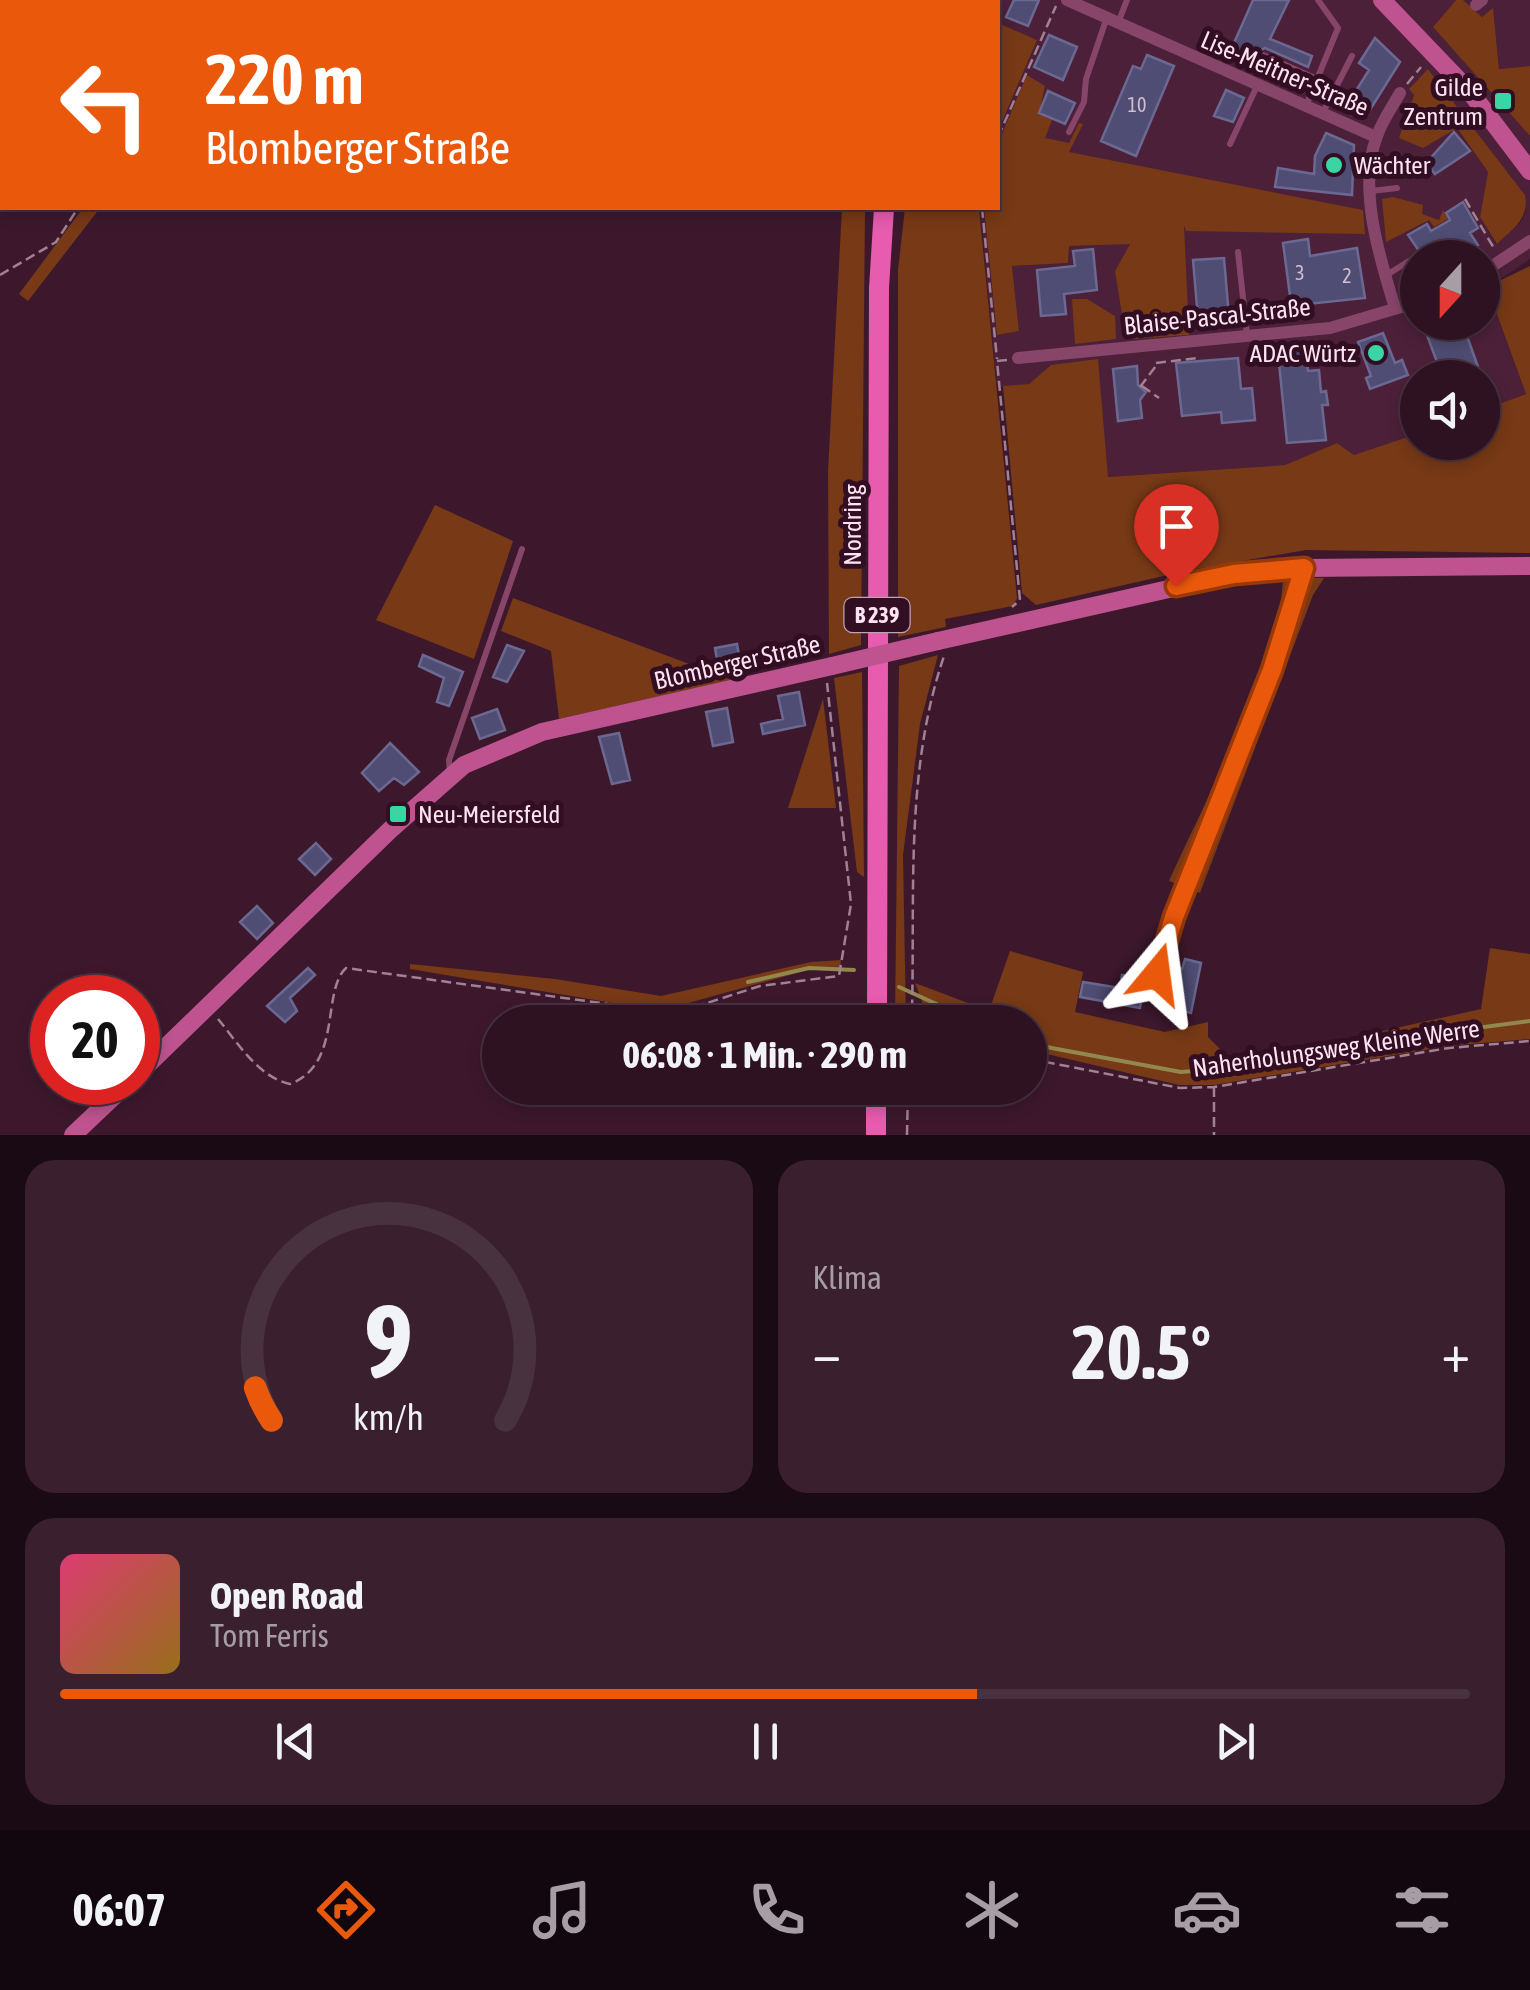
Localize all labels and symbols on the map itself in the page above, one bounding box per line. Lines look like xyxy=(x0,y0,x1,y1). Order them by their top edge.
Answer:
street label: Lise-Meitner-Straße xyxy=(1197,25,1373,121)
place label: Gilde Zentrum xyxy=(1404,73,1483,130)
marker: Gilde Zentrum xyxy=(1492,90,1514,112)
house number: 10 xyxy=(1128,93,1146,116)
place label: Wächter xyxy=(1354,151,1431,179)
marker: Wächter xyxy=(1323,154,1345,176)
north arrow xyxy=(1400,240,1500,340)
house number: 3 xyxy=(1295,261,1305,284)
house number: 2 xyxy=(1342,264,1352,287)
street label: Blaise-Pascal-Straße xyxy=(1122,292,1312,340)
place label: ADAC Würtz xyxy=(1250,339,1356,367)
marker: ADAC Würtz xyxy=(1365,342,1387,364)
street label: Nordring xyxy=(838,484,866,566)
pin xyxy=(1134,484,1219,587)
road number: B 239 xyxy=(844,598,910,632)
street label: Blomberger Straße xyxy=(651,629,823,695)
place label: Neu-Meiersfeld xyxy=(418,800,560,828)
marker: Neu-Meiersfeld xyxy=(387,803,409,825)
position arrow xyxy=(1105,922,1209,1026)
speed limit sign: 20 xyxy=(30,975,160,1105)
street label: Naherholungsweg Kleine Werre xyxy=(1191,1014,1481,1082)

